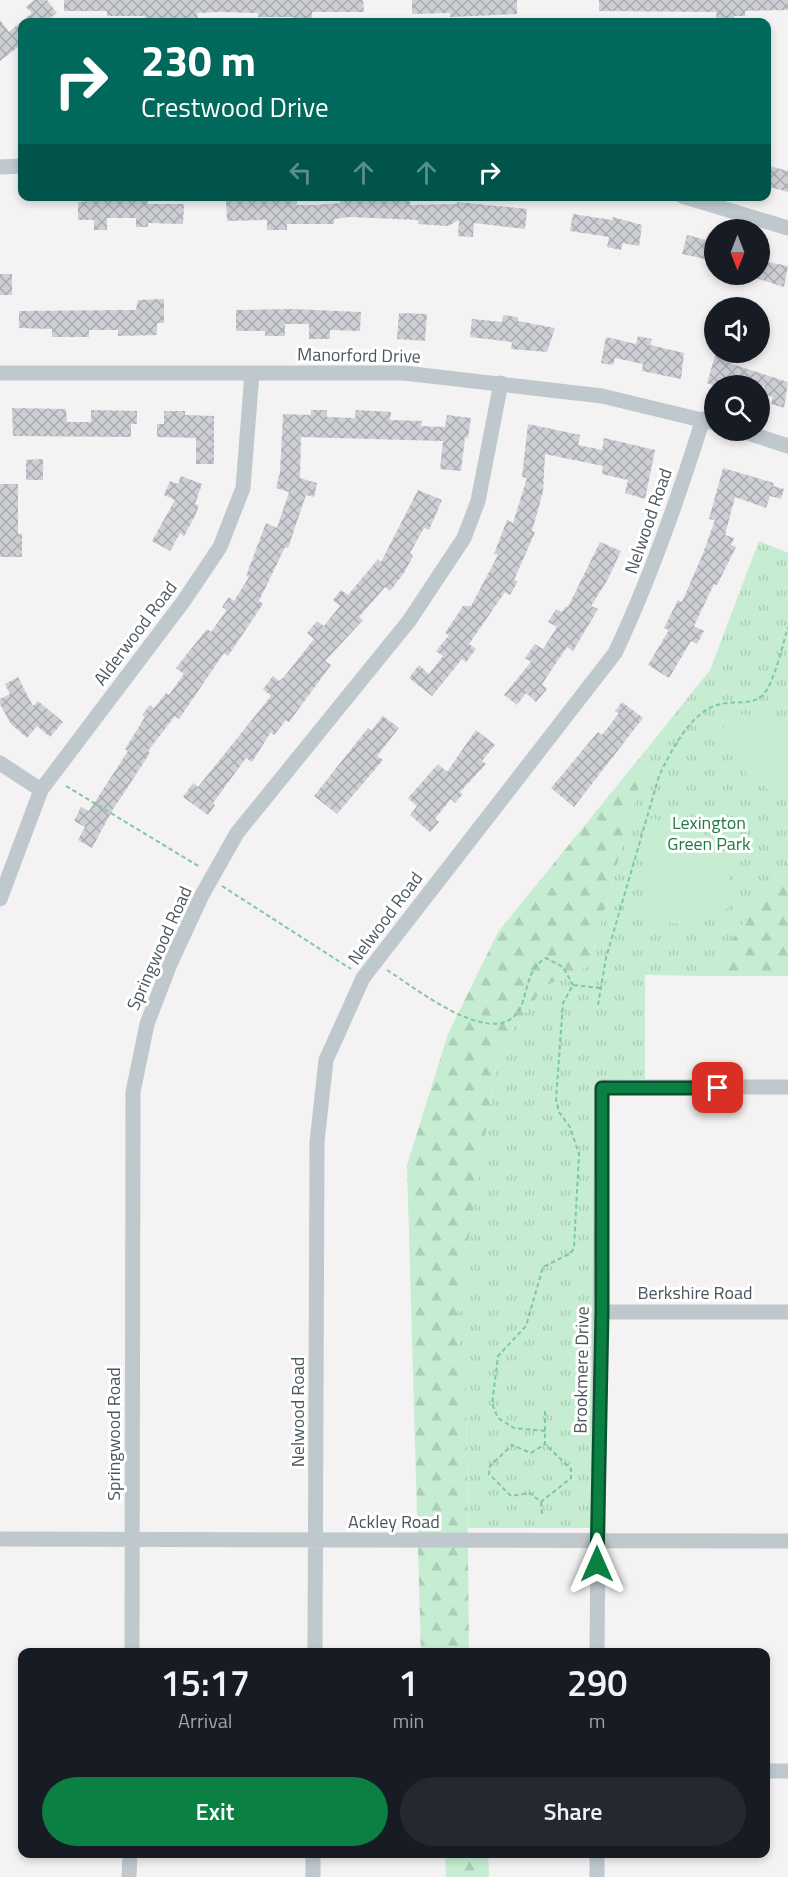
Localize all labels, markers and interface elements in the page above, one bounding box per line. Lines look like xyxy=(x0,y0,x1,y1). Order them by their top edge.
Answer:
text: 230 m xyxy=(141,28,256,92)
icon: right xyxy=(42,42,120,120)
text: Crestwood Drive xyxy=(141,86,329,127)
icon: left xyxy=(284,156,317,189)
icon: ahead xyxy=(347,156,380,189)
icon: ahead xyxy=(410,156,443,189)
icon: right xyxy=(473,156,506,189)
north arrow xyxy=(704,219,770,285)
map controls xyxy=(704,219,770,441)
button: sound xyxy=(704,297,770,363)
street label: Manorford Drive xyxy=(297,340,421,370)
button: search xyxy=(704,375,770,441)
street label: Nelwood Road xyxy=(617,464,679,578)
street label: Alderwood Road xyxy=(87,575,183,691)
park label: Lexington Green Park xyxy=(667,809,751,857)
street label: Nelwood Road xyxy=(341,866,429,970)
street label: Springwood Road xyxy=(120,882,198,1014)
pin xyxy=(692,1062,743,1113)
icon: arrive xyxy=(701,1071,734,1104)
street label: Berkshire Road xyxy=(637,1279,753,1306)
street label: Brookmere Drive xyxy=(566,1306,596,1434)
street label: Nelwood Road xyxy=(284,1357,311,1467)
street label: Springwood Road xyxy=(100,1367,127,1501)
street label: Ackley Road xyxy=(348,1508,440,1535)
position arrow xyxy=(565,1532,629,1596)
text: 15:17 xyxy=(161,1655,250,1710)
text: 1 xyxy=(398,1655,418,1710)
text: 290 xyxy=(567,1655,627,1710)
text: Arrival xyxy=(178,1705,232,1736)
text: min xyxy=(392,1705,424,1736)
text: m xyxy=(589,1705,605,1736)
button: Exit xyxy=(42,1777,388,1846)
button: Share xyxy=(400,1777,746,1846)

